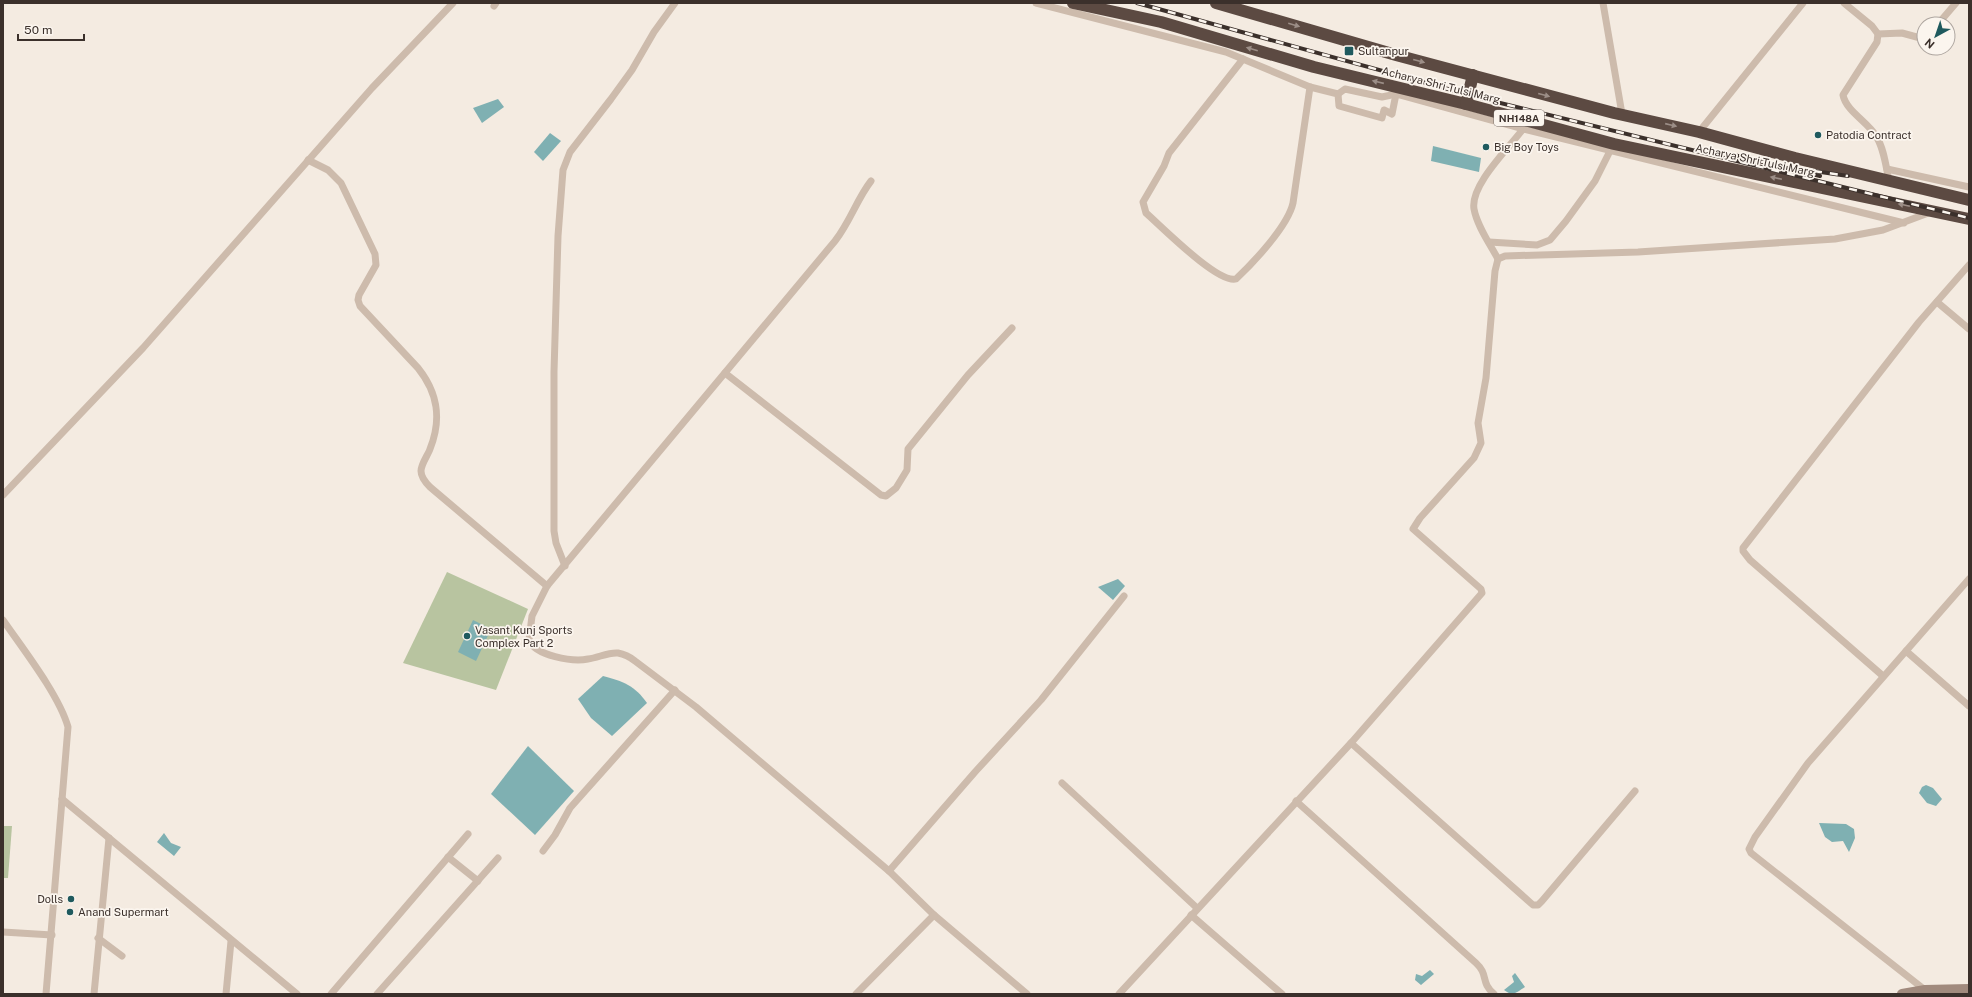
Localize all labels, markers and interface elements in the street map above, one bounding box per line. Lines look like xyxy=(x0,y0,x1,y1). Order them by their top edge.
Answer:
scale bar xyxy=(18,16,84,42)
north arrow xyxy=(1916,16,1956,56)
one-way arrow xyxy=(1288,22,1300,28)
text: 50 m xyxy=(24,23,52,37)
text: N xyxy=(1922,36,1937,51)
marker: Sultanpur xyxy=(1343,45,1355,57)
place label: Sultanpur xyxy=(1358,45,1409,57)
one-way arrow xyxy=(1246,46,1258,52)
one-way arrow xyxy=(1413,58,1425,64)
street label: Acharya Shri Tulsi Marg xyxy=(1381,64,1502,106)
one-way arrow xyxy=(1372,78,1384,84)
one-way arrow xyxy=(1538,92,1551,98)
road number: NH148A xyxy=(1494,110,1544,126)
one-way arrow xyxy=(1664,123,1677,129)
place label: Patodia Contract xyxy=(1826,129,1912,141)
marker: Patodia Contract xyxy=(1813,130,1823,140)
place label: Big Boy Toys xyxy=(1494,141,1559,153)
street label: Acharya Shri Tulsi Marg xyxy=(1694,141,1816,179)
marker: Big Boy Toys xyxy=(1481,142,1491,152)
one-way arrow xyxy=(1770,175,1783,181)
one-way arrow xyxy=(1897,201,1910,207)
place label: Vasant Kunj Sports Complex Part 2 xyxy=(475,624,573,649)
marker: Vasant Kunj Sports Complex Part 2 xyxy=(462,631,472,641)
place label: Dolls xyxy=(37,893,63,905)
marker: Dolls xyxy=(66,894,76,904)
place label: Anand Supermart xyxy=(78,906,169,918)
marker: Anand Supermart xyxy=(65,907,75,917)

